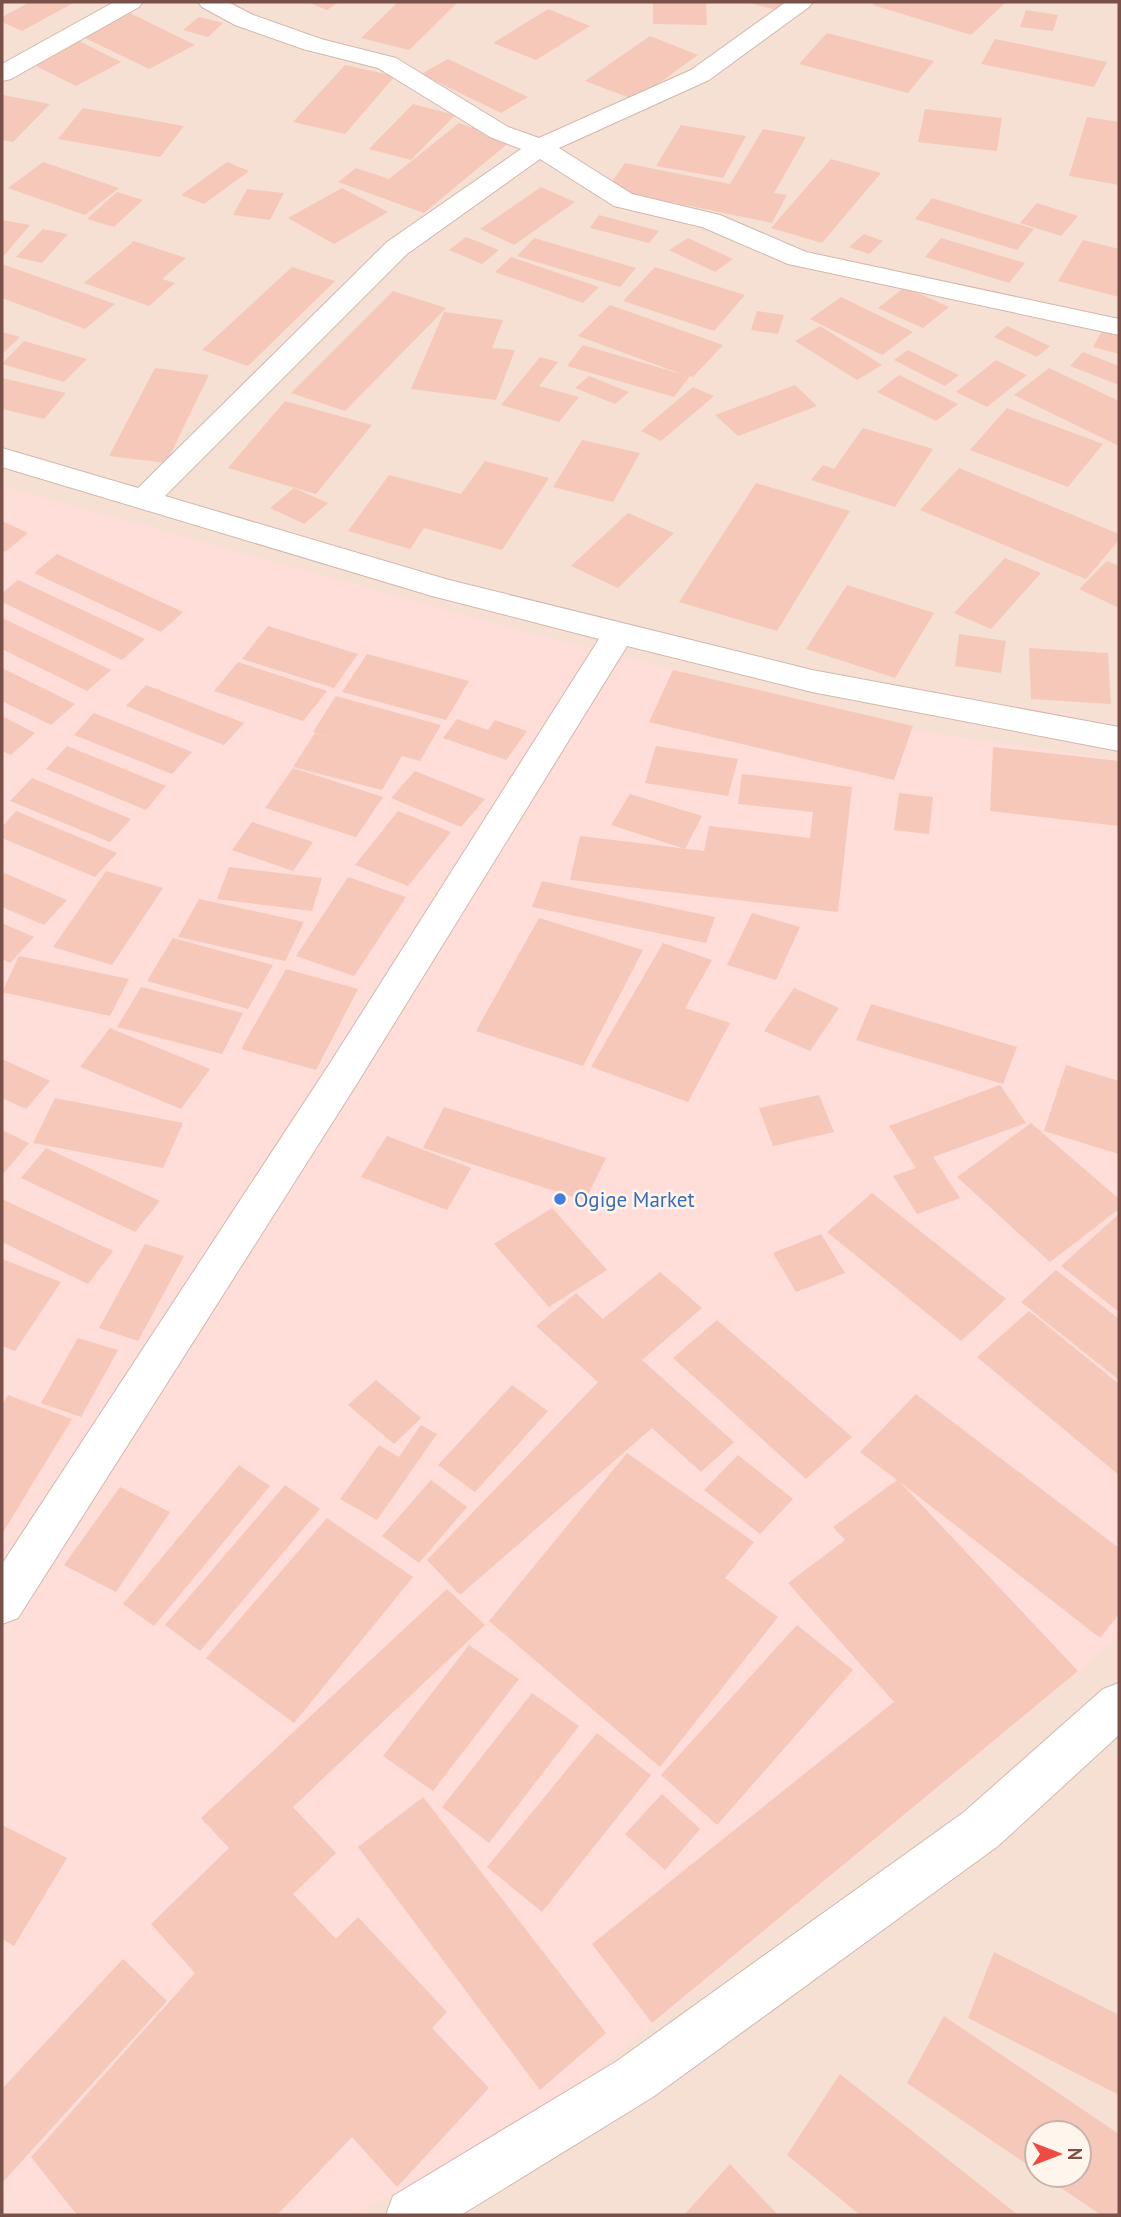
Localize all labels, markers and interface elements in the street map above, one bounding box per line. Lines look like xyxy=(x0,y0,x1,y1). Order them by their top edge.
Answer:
place label: Ogige Market xyxy=(574,1186,695,1213)
marker: Ogige Market xyxy=(552,1191,568,1207)
north arrow xyxy=(1023,2119,1093,2189)
text: N xyxy=(1063,2148,1087,2160)

